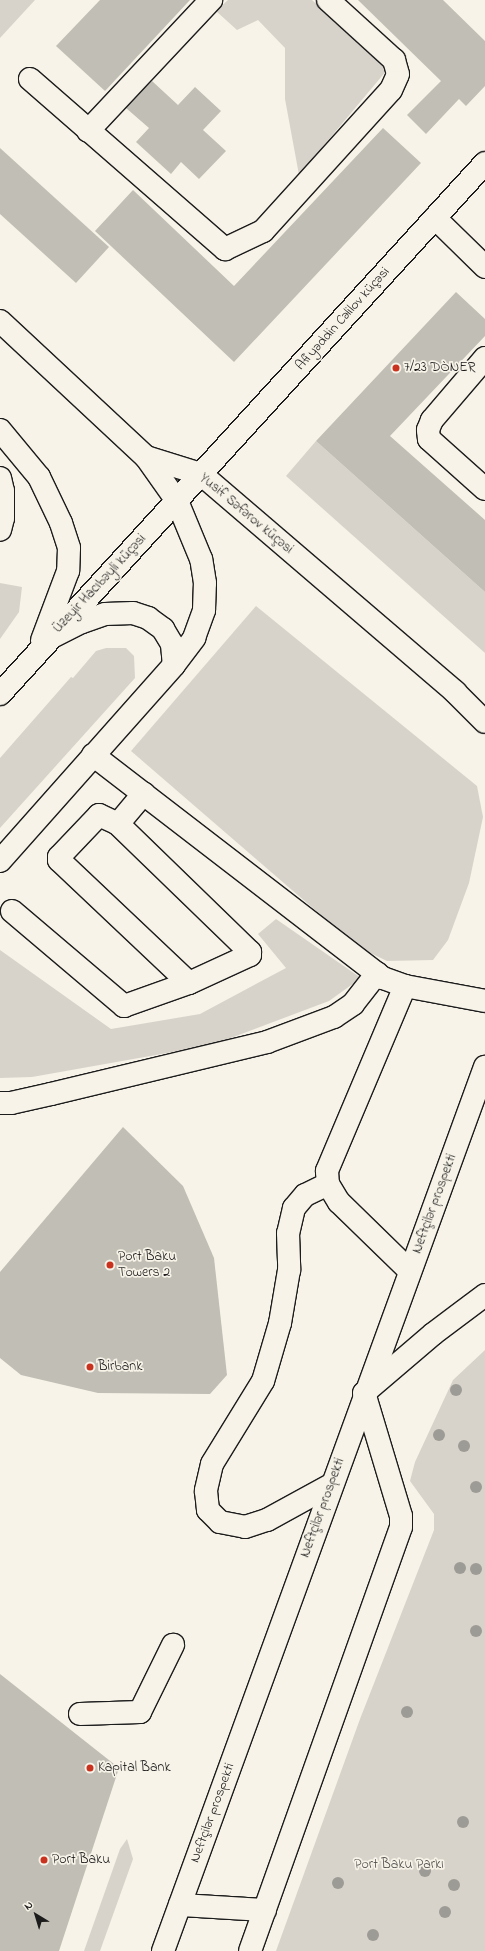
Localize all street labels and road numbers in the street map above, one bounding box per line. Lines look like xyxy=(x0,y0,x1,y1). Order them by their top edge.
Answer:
street label: Afiyəddin Cəlilov küçəsi xyxy=(292,264,394,374)
street label: Yusif Səfərov küçəsi xyxy=(196,470,296,558)
street label: Üzeyir Hacıbəyli küçəsi xyxy=(50,531,150,637)
street label: Neftçilər prospekti xyxy=(409,1152,461,1256)
street label: Neftçilər prospekti xyxy=(297,1456,349,1560)
street label: Neftçilər prospekti xyxy=(187,1761,239,1865)

